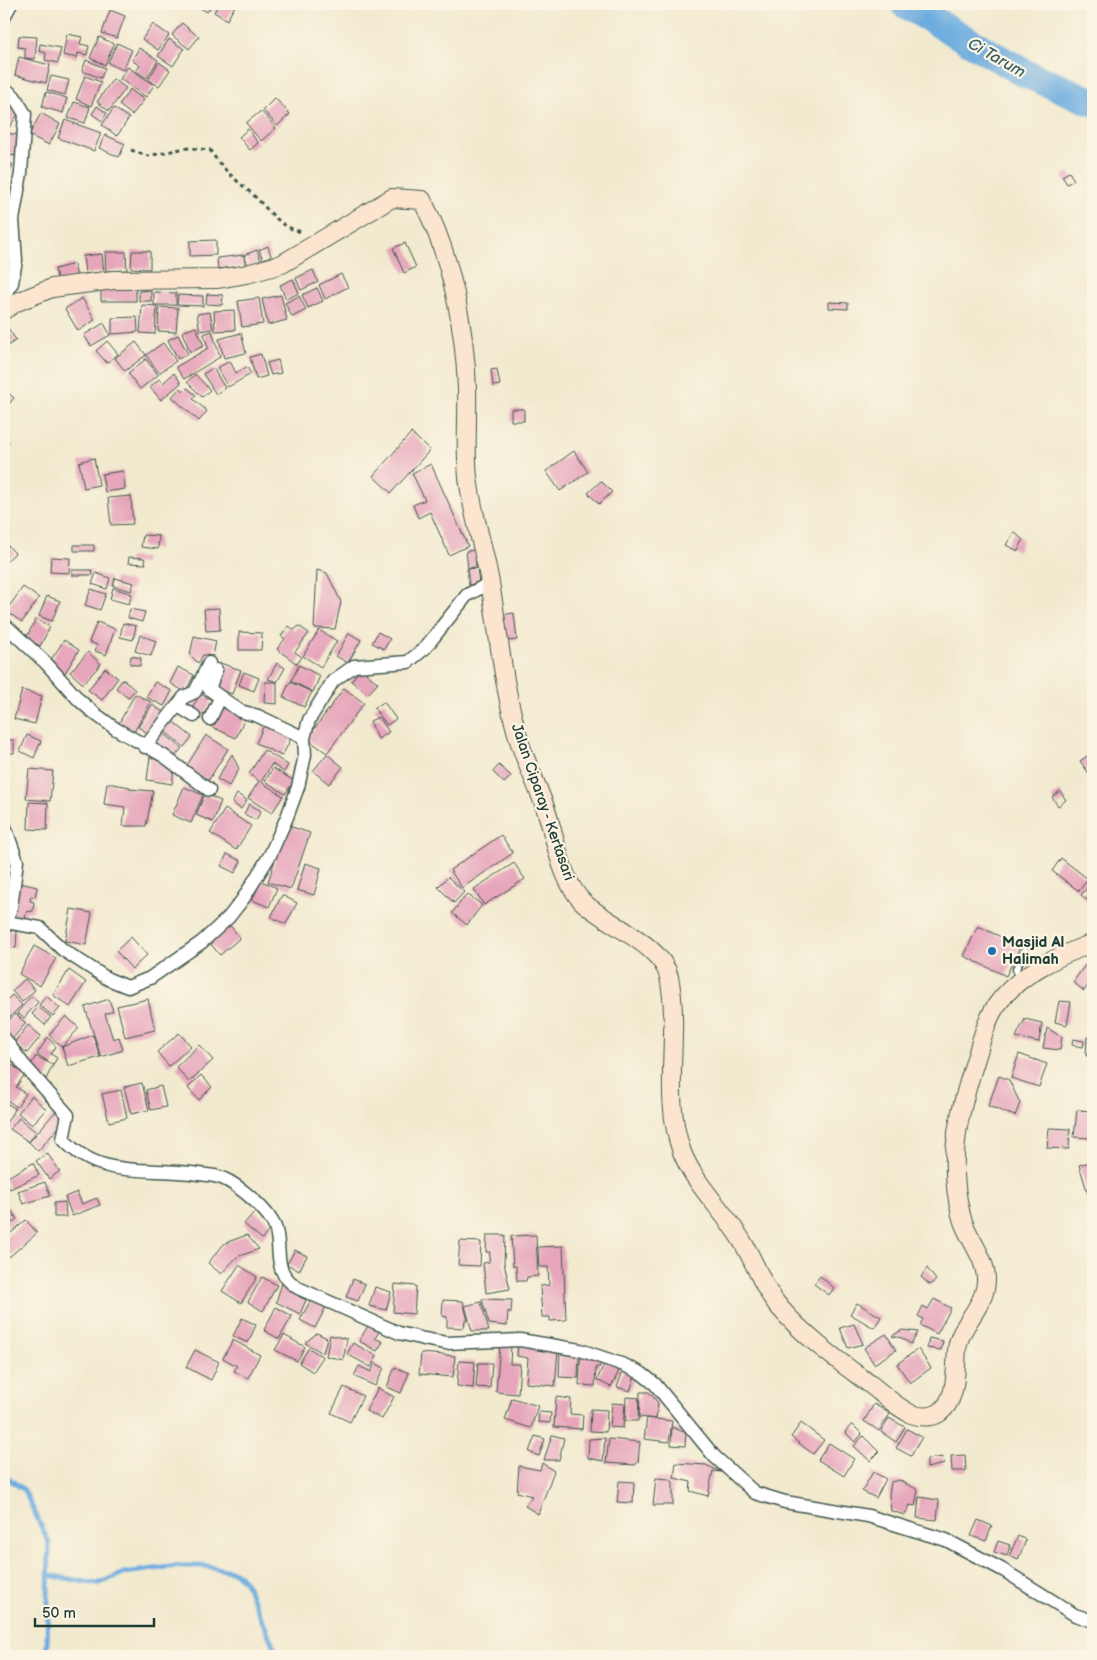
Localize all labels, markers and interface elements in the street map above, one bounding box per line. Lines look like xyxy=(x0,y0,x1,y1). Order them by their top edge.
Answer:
water label: Ci Tarum xyxy=(964,34,1028,82)
street label: Jalan Ciparay - Kertasari xyxy=(507,721,578,883)
place label: Masjid Al Halimah xyxy=(1002,933,1064,969)
marker: Masjid Al Halimah xyxy=(986,945,998,957)
scale bar xyxy=(35,1595,154,1627)
text: 50 m xyxy=(42,1604,76,1623)

